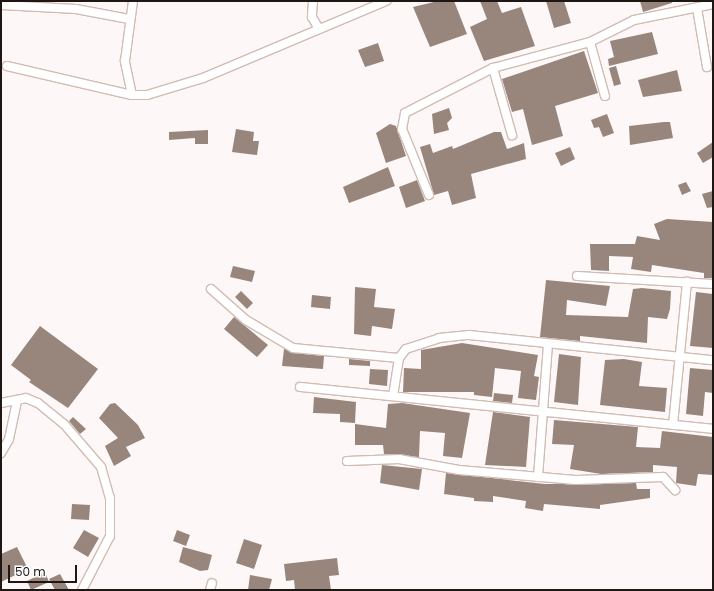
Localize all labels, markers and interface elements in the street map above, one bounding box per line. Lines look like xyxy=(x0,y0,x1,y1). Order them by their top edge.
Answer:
scale bar xyxy=(10,557,79,583)
text: 50 m xyxy=(15,563,46,580)

